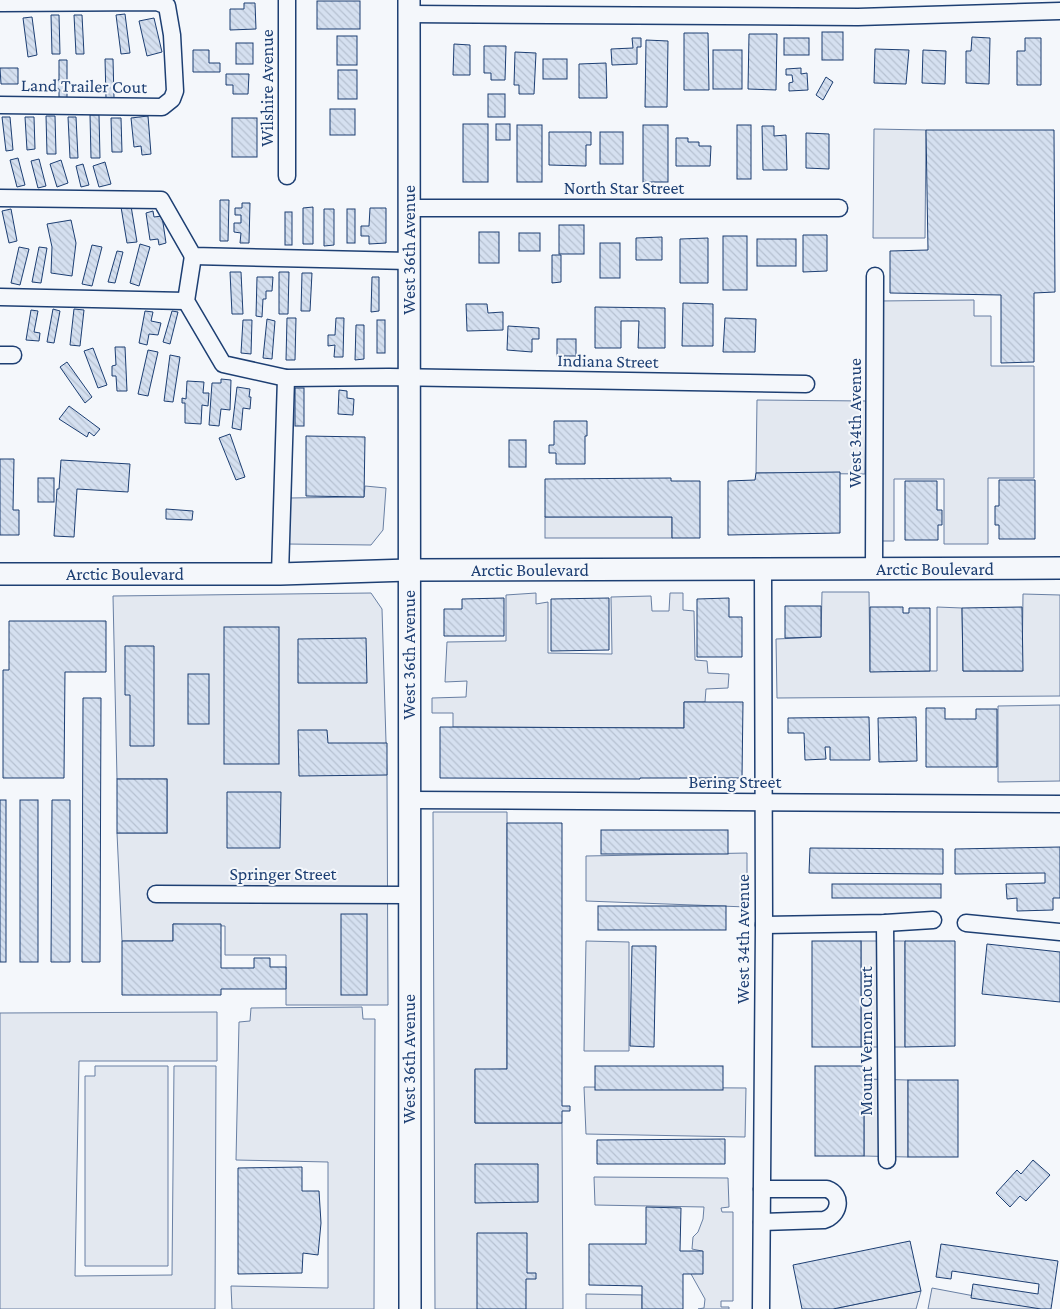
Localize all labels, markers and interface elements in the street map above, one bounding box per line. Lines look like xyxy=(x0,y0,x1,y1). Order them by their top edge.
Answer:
street label: Wilshire Avenue xyxy=(257,29,277,147)
street label: Land Trailer Cout xyxy=(21,75,148,97)
street label: North Star Street xyxy=(564,178,685,198)
street label: West 36th Avenue xyxy=(399,185,419,315)
street label: Indiana Street xyxy=(557,350,660,372)
street label: West 34th Avenue xyxy=(845,358,865,488)
street label: Arctic Boulevard xyxy=(876,559,995,579)
street label: Arctic Boulevard xyxy=(471,560,590,580)
street label: Arctic Boulevard xyxy=(66,564,185,584)
street label: West 36th Avenue xyxy=(399,590,419,720)
street label: Bering Street xyxy=(689,772,782,792)
street label: Springer Street xyxy=(229,864,338,884)
street label: West 34th Avenue xyxy=(733,874,753,1004)
street label: Mount Vernon Court xyxy=(856,965,876,1116)
street label: West 36th Avenue xyxy=(399,994,419,1124)

